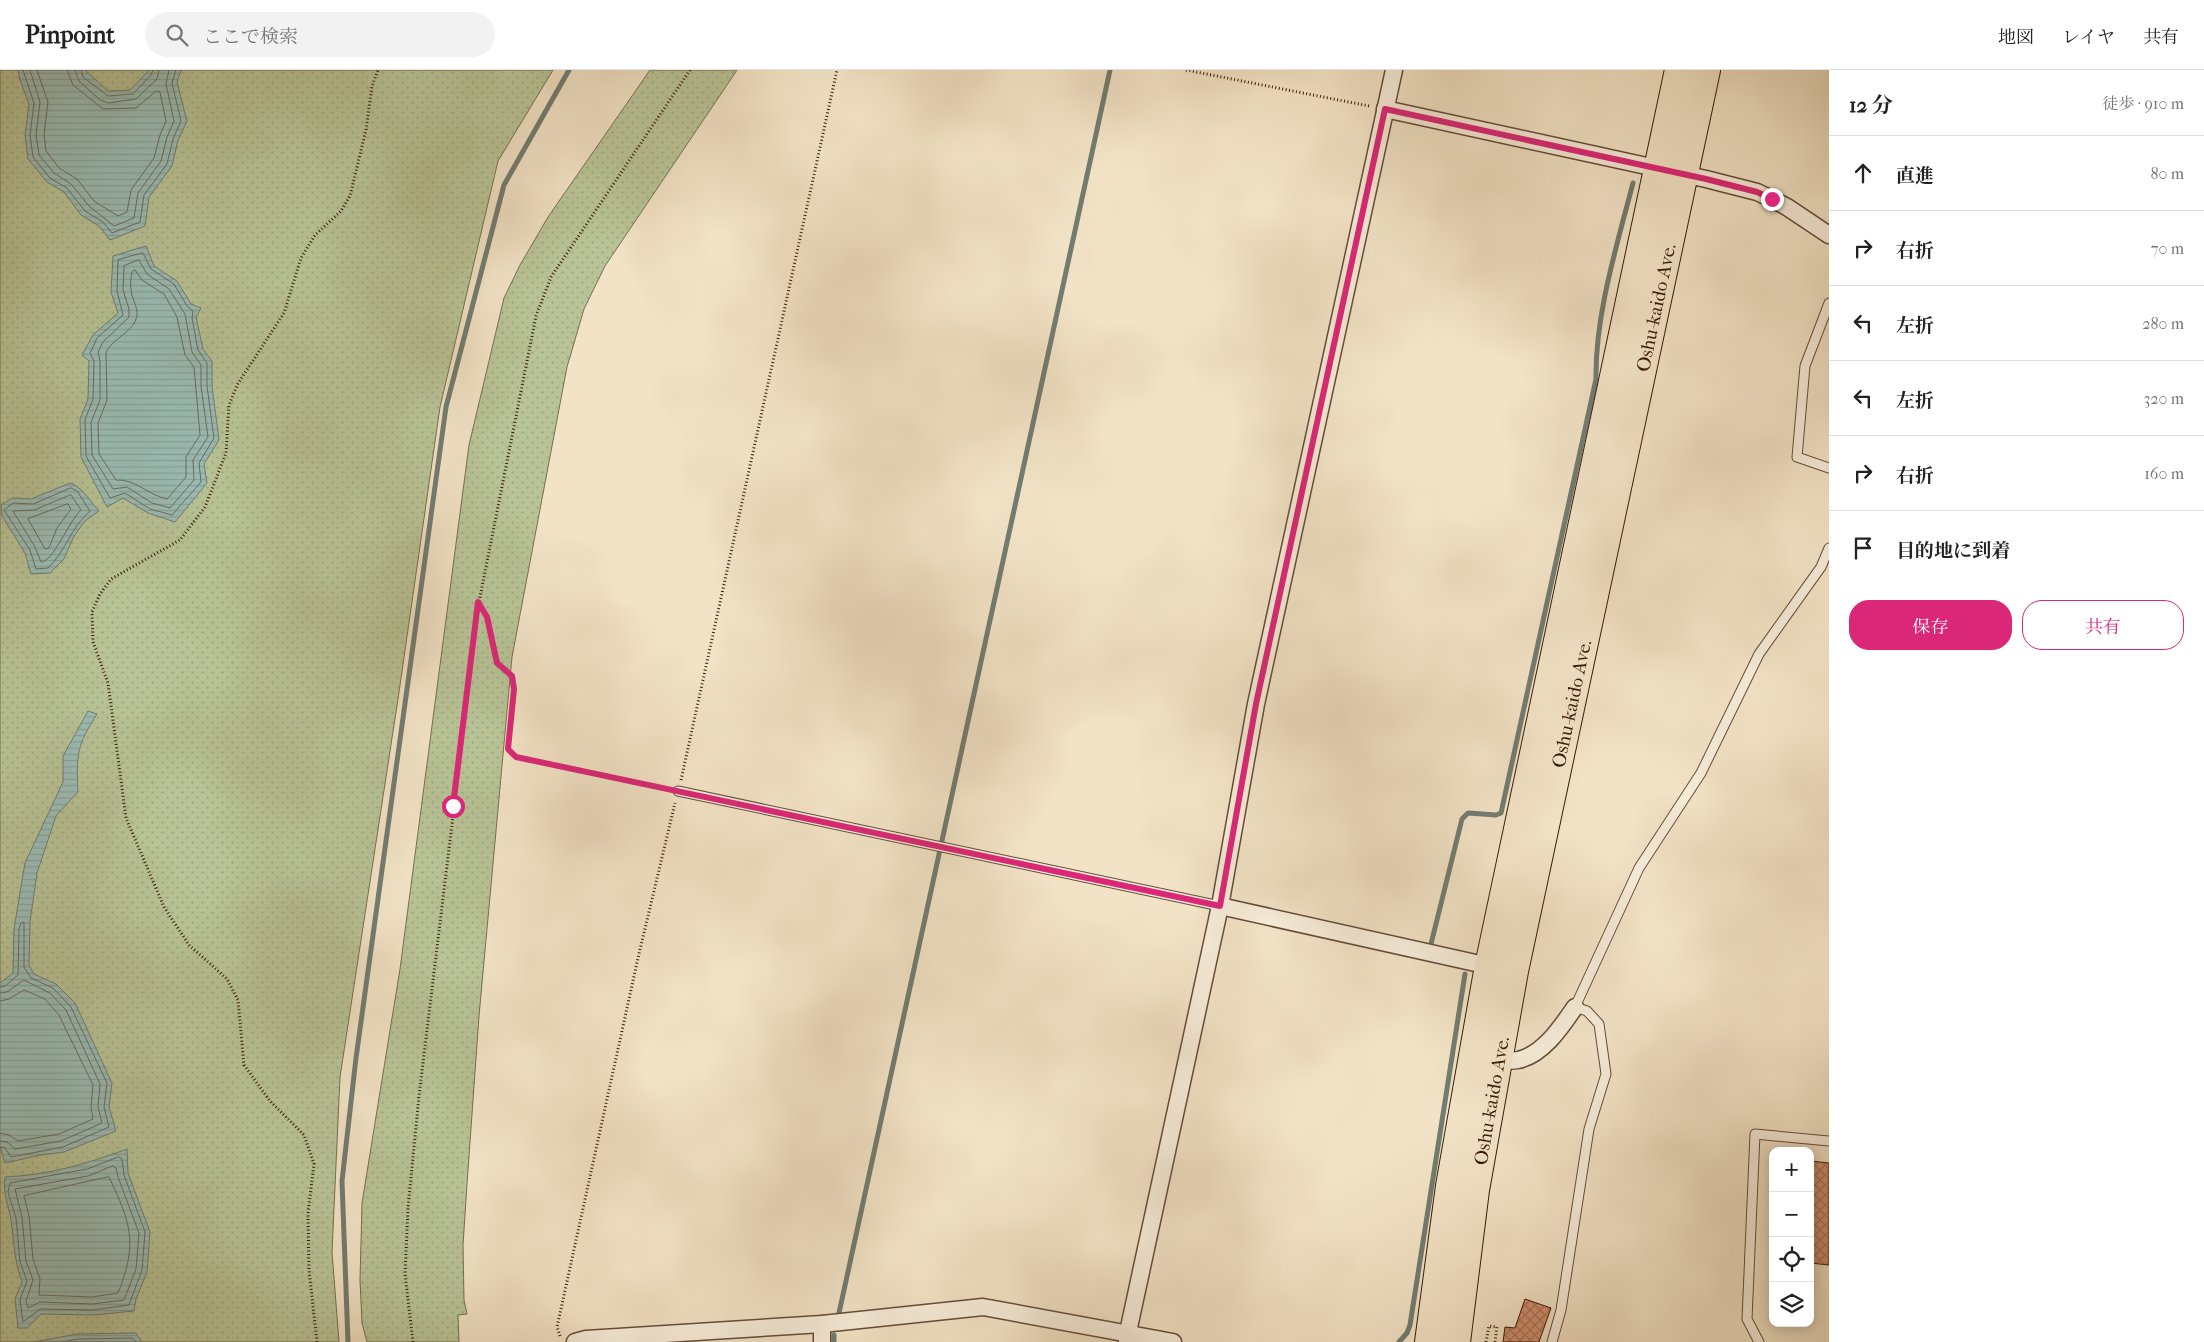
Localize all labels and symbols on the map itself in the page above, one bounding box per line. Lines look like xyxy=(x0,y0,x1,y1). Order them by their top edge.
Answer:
route end xyxy=(1761,188,1784,211)
street label: Oshu-kaido Ave. xyxy=(1632,242,1681,374)
street label: Oshu-kaido Ave. xyxy=(1548,638,1596,770)
route start xyxy=(442,795,465,818)
street label: Oshu-kaido Ave. xyxy=(1470,1035,1514,1167)

